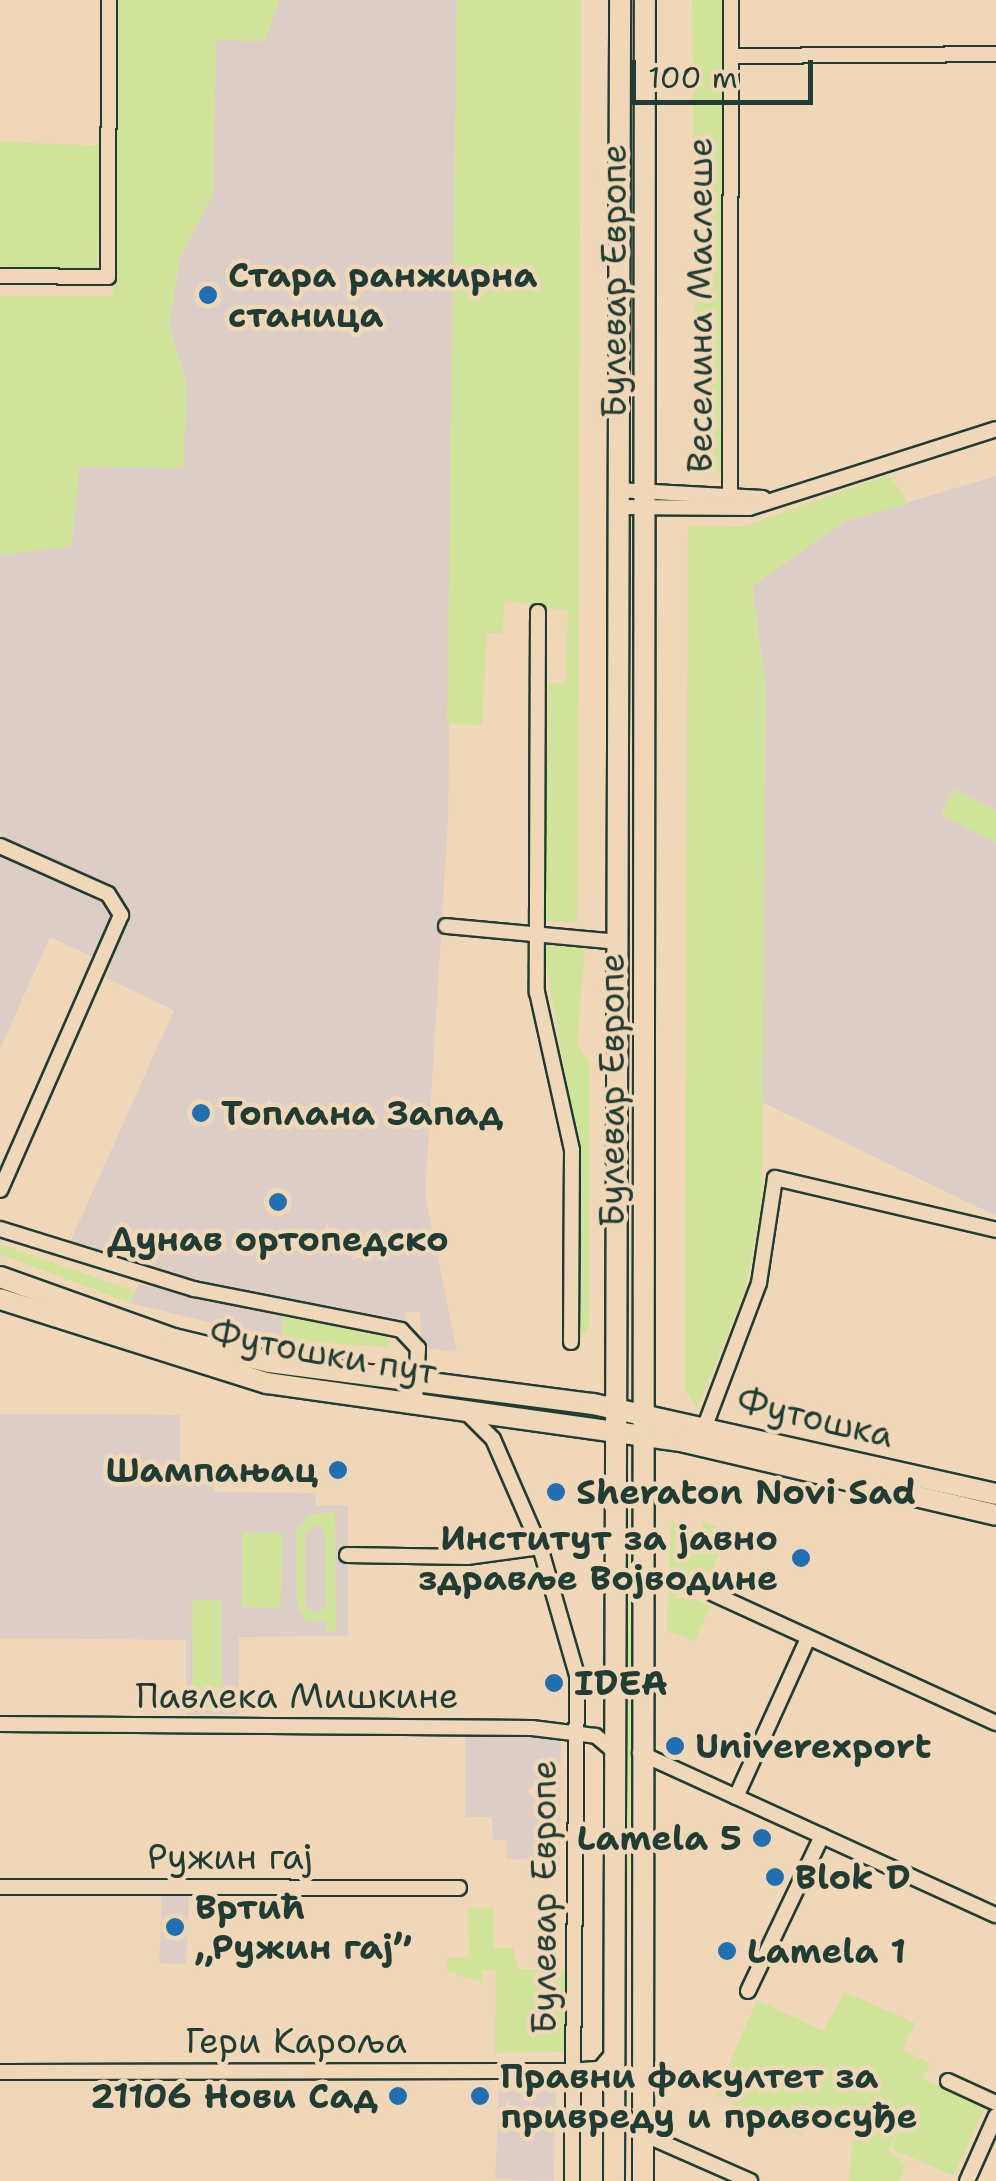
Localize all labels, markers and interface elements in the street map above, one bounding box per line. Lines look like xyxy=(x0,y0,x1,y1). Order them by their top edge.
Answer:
scale bar xyxy=(636,40,818,102)
text: 100 m xyxy=(648,57,738,98)
street label: Веселина Маслеше xyxy=(679,137,721,473)
street label: Булевар Европе xyxy=(593,144,635,418)
place label: Стара ранжирна станица xyxy=(228,254,537,336)
marker: Стара ранжирна станица xyxy=(197,284,219,306)
street label: Булевар Европе xyxy=(591,953,633,1227)
place label: Топлана Запад xyxy=(221,1092,503,1134)
marker: Топлана Запад xyxy=(190,1102,212,1124)
marker: Дунав ортопедско xyxy=(267,1191,289,1213)
place label: Дунав ортопедско xyxy=(107,1218,449,1260)
street label: Футошки пут xyxy=(206,1312,440,1394)
street label: Футошка xyxy=(733,1380,897,1456)
place label: Шампањац xyxy=(106,1449,318,1491)
marker: Шампањац xyxy=(327,1459,349,1481)
place label: Sheraton Novi Sad xyxy=(576,1471,916,1513)
marker: Sheraton Novi Sad xyxy=(545,1481,567,1503)
place label: Институт за јавно здравље Војводине xyxy=(418,1517,778,1599)
marker: Институт за јавно здравље Војводине xyxy=(788,1545,814,1571)
place label: IDEA xyxy=(574,1662,668,1704)
marker: IDEA xyxy=(543,1672,565,1694)
street label: Павлека Мишкине xyxy=(135,1675,459,1717)
place label: Univerexport xyxy=(695,1725,932,1767)
marker: Univerexport xyxy=(664,1735,686,1757)
street label: Булевар Европе xyxy=(523,1760,565,2034)
place label: Lamela 5 xyxy=(577,1817,742,1859)
marker: Lamela 5 xyxy=(751,1827,773,1849)
street label: Ружин гај xyxy=(147,1836,313,1878)
place label: Blok D xyxy=(795,1856,911,1898)
marker: Blok D xyxy=(764,1866,786,1888)
place label: Вртић „Ружин гај” xyxy=(195,1886,412,1968)
marker: Вртић „Ружин гај” xyxy=(164,1916,186,1938)
place label: Lamela 1 xyxy=(747,1930,906,1972)
marker: Lamela 1 xyxy=(716,1940,738,1962)
street label: Гери Кароља xyxy=(185,2020,407,2062)
place label: Правни факултет за привреду и правосуђе xyxy=(500,2055,918,2137)
place label: 21106 Нови Сад xyxy=(90,2075,378,2117)
marker: 21106 Нови Сад xyxy=(387,2085,409,2107)
marker: Правни факултет за привреду и правосуђе xyxy=(469,2085,491,2107)

